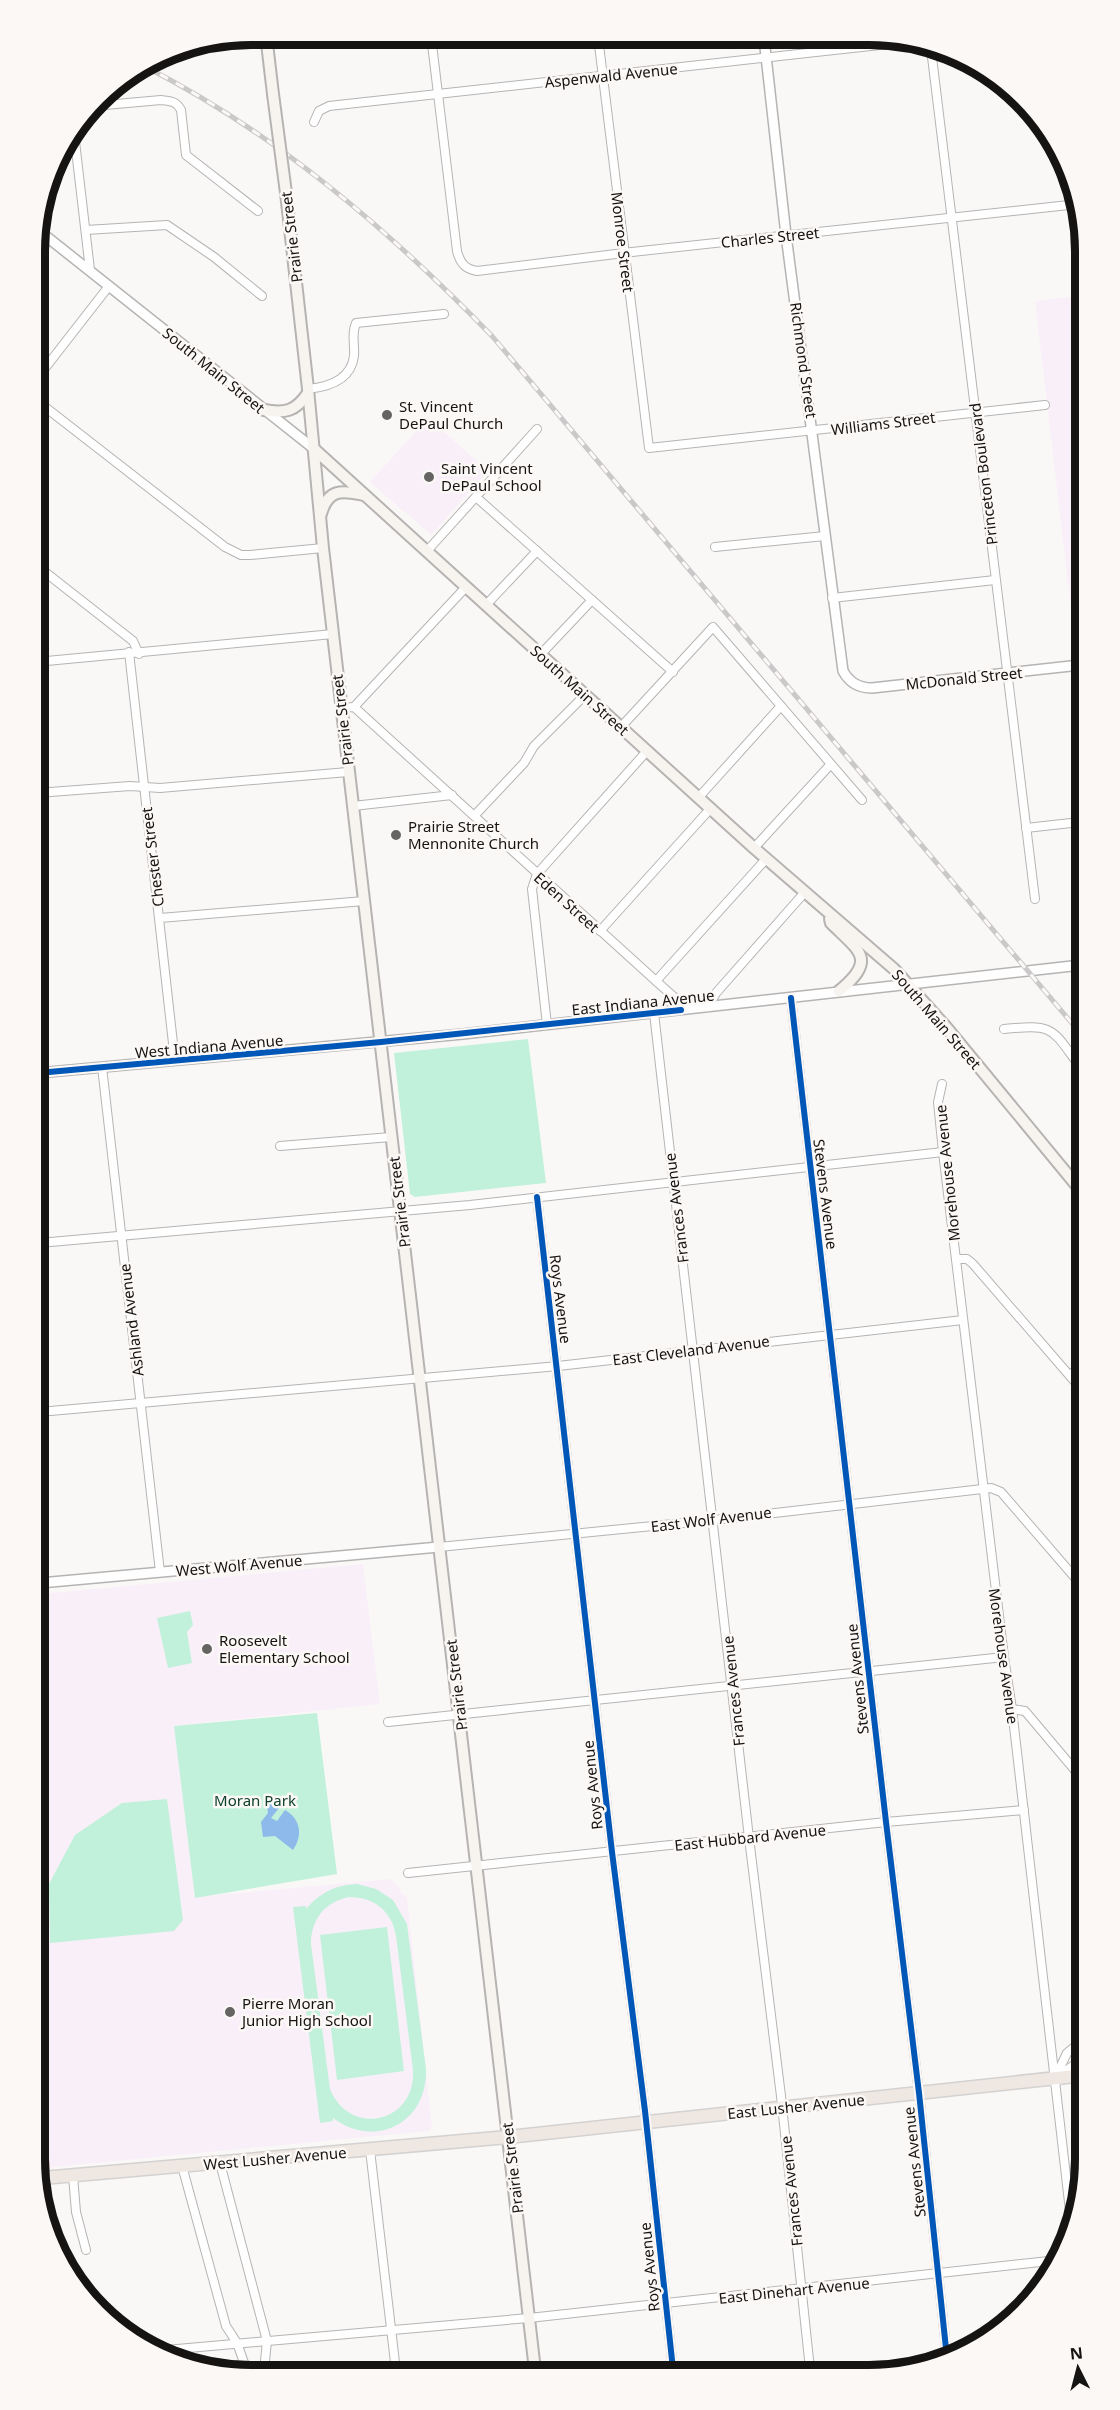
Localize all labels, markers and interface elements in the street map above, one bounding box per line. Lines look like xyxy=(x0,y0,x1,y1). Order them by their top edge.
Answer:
street label: Aspenwald Avenue xyxy=(544,58,678,92)
street label: Prairie Street xyxy=(275,190,307,284)
street label: Monroe Street xyxy=(607,191,639,294)
street label: Charles Street xyxy=(720,222,821,252)
street label: Richmond Street xyxy=(786,301,822,420)
street label: South Main Street xyxy=(159,323,270,418)
place label: St. Vincent DePaul Church xyxy=(399,396,503,433)
street label: Princeton Boulevard xyxy=(964,402,1002,546)
street label: Williams Street xyxy=(830,407,937,439)
marker: St. Vincent DePaul Church xyxy=(380,408,394,422)
place label: Saint Vincent DePaul School xyxy=(441,458,542,495)
marker: Saint Vincent DePaul School xyxy=(422,470,436,484)
street label: South Main Street xyxy=(526,640,634,740)
street label: McDonald Street xyxy=(905,662,1024,694)
street label: Prairie Street xyxy=(326,673,358,767)
street label: Chester Street xyxy=(136,805,168,908)
place label: Prairie Street Mennonite Church xyxy=(408,816,539,853)
marker: Prairie Street Mennonite Church xyxy=(389,828,403,842)
street label: Eden Street xyxy=(530,867,604,937)
street label: South Main Street xyxy=(888,965,986,1074)
street label: East Indiana Avenue xyxy=(571,985,715,1019)
street label: West Indiana Avenue xyxy=(134,1030,284,1062)
street label: Morehouse Avenue xyxy=(930,1104,964,1242)
street label: Stevens Avenue xyxy=(809,1138,843,1250)
street label: Frances Avenue xyxy=(659,1152,693,1264)
street label: Prairie Street xyxy=(383,1155,415,1249)
street label: Roys Avenue xyxy=(546,1253,576,1345)
street label: Ashland Avenue xyxy=(114,1263,148,1377)
street label: East Cleveland Avenue xyxy=(611,1330,771,1370)
street label: East Wolf Avenue xyxy=(649,1502,773,1536)
street label: West Wolf Avenue xyxy=(175,1550,303,1580)
street label: Morehouse Avenue xyxy=(985,1587,1023,1725)
street label: Stevens Avenue xyxy=(841,1623,873,1735)
place label: Roosevelt Elementary School xyxy=(219,1630,350,1667)
street label: Frances Avenue xyxy=(717,1635,749,1747)
street label: Prairie Street xyxy=(440,1638,472,1732)
marker: Roosevelt Elementary School xyxy=(200,1642,214,1656)
street label: Roys Avenue xyxy=(577,1739,607,1831)
park label: Moran Park xyxy=(214,1790,296,1810)
street label: East Hubbard Avenue xyxy=(673,1819,827,1855)
place label: Pierre Moran Junior High School xyxy=(240,1993,372,2030)
marker: Pierre Moran Junior High School xyxy=(223,2005,237,2019)
street label: East Lusher Avenue xyxy=(726,2089,866,2123)
street label: Stevens Avenue xyxy=(898,2106,930,2218)
street label: Prairie Street xyxy=(496,2121,528,2215)
street label: Frances Avenue xyxy=(775,2135,807,2247)
street label: West Lusher Avenue xyxy=(203,2142,347,2174)
street label: Roys Avenue xyxy=(634,2221,664,2313)
street label: East Dinehart Avenue xyxy=(718,2272,870,2308)
north arrow xyxy=(1048,2338,1108,2398)
text: N xyxy=(1069,2341,1084,2365)

